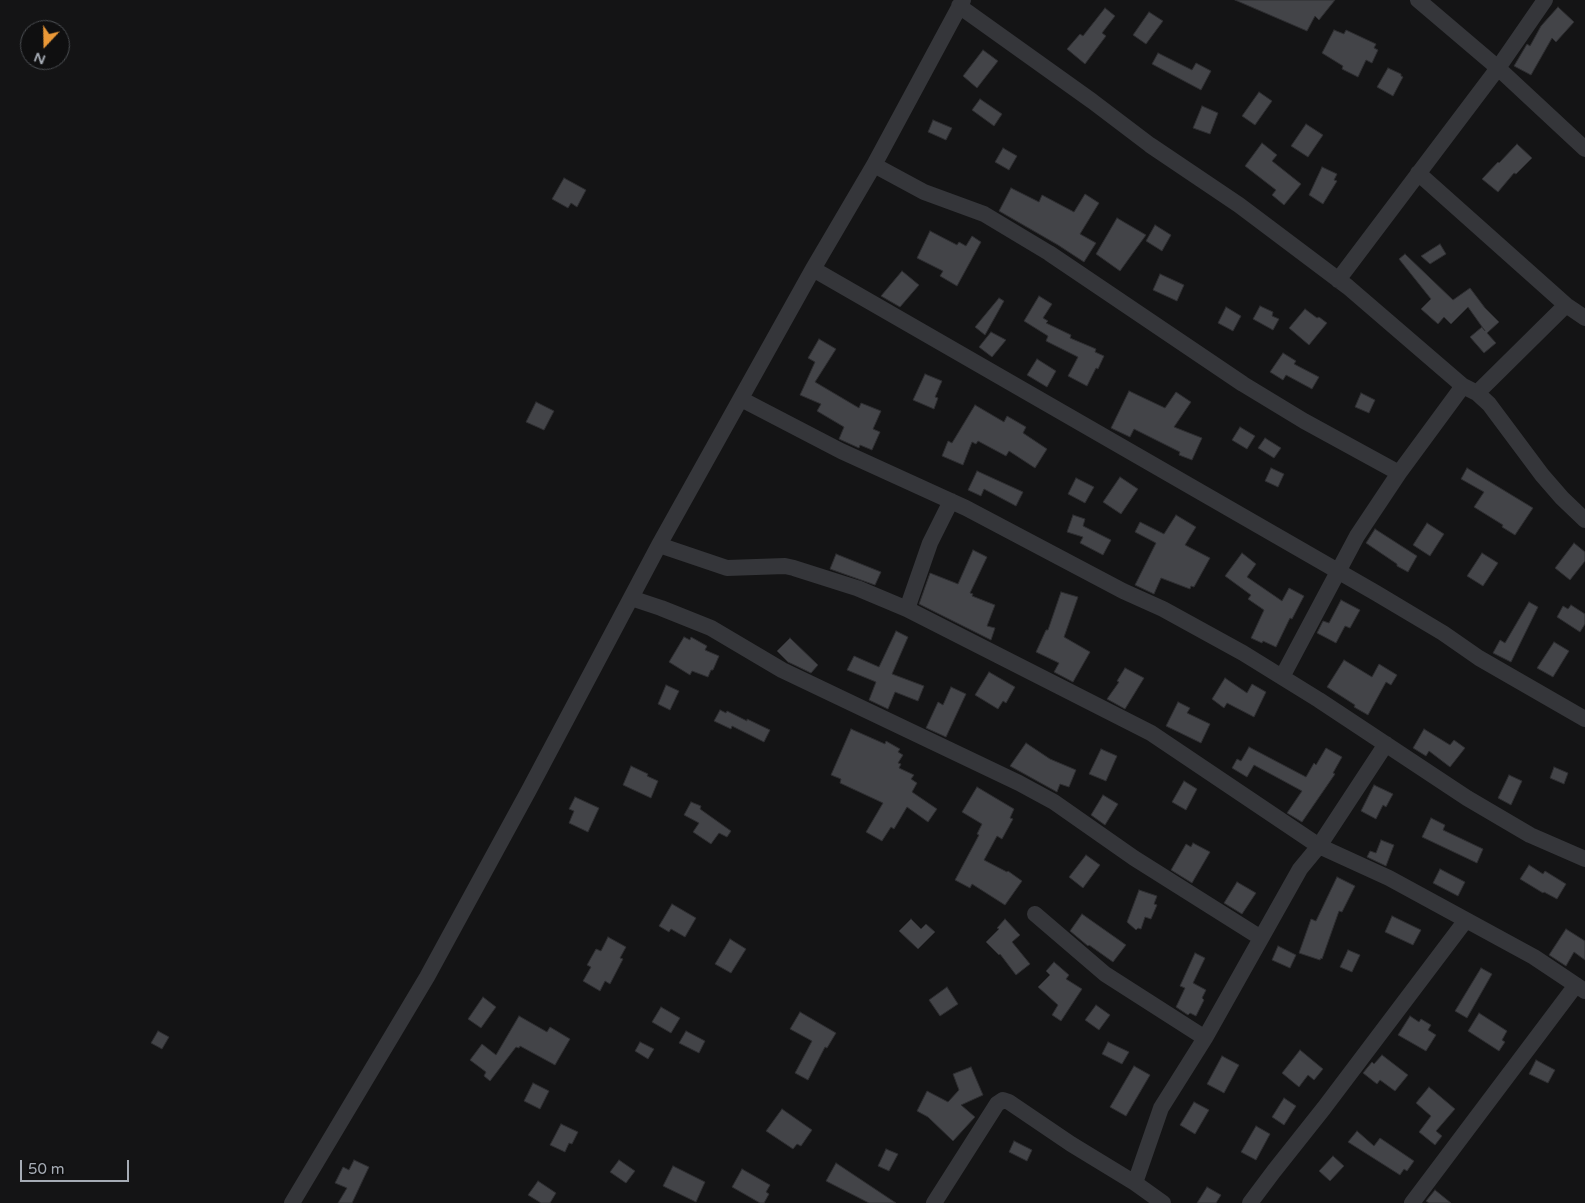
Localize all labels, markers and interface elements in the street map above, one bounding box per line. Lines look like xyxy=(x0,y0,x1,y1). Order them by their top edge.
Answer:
north arrow xyxy=(20,20,70,70)
text: N xyxy=(32,49,48,68)
scale bar xyxy=(22,1150,131,1182)
text: 50 m xyxy=(28,1160,65,1178)

